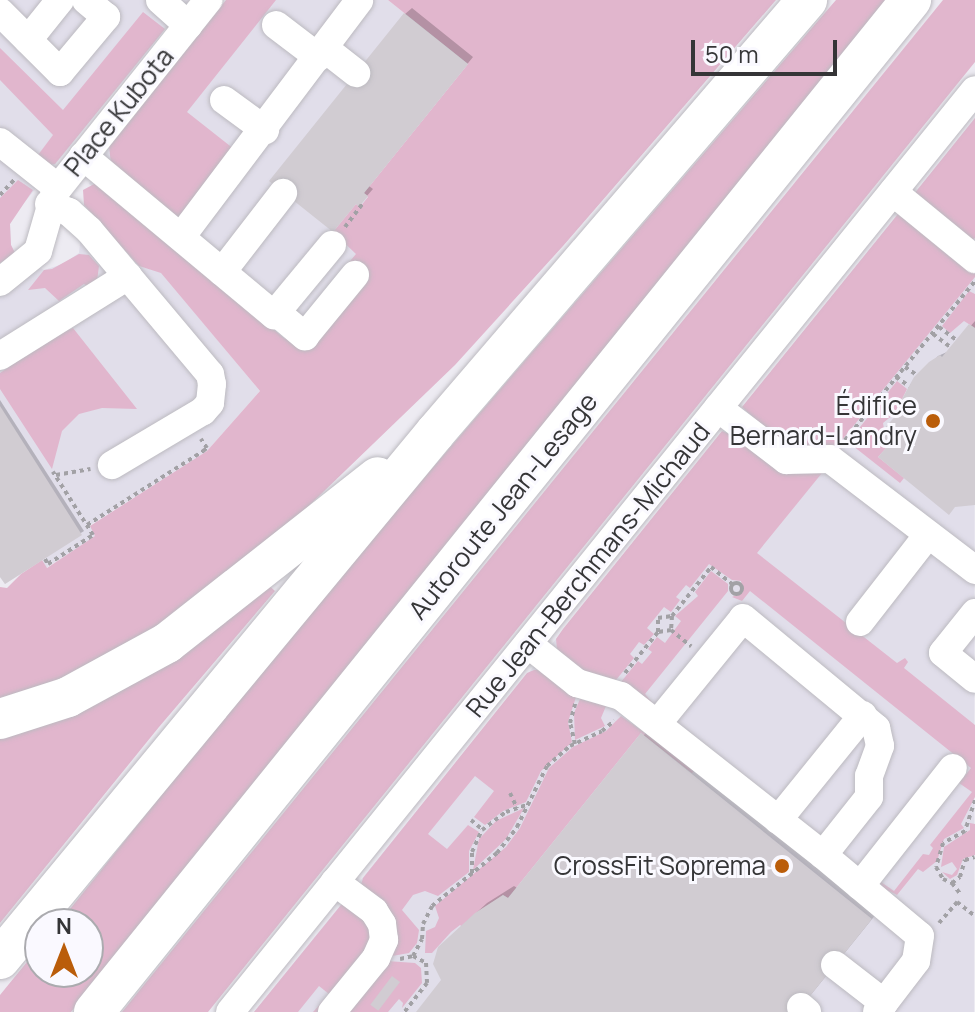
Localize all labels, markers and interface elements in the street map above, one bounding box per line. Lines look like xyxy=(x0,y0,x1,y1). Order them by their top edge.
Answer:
scale bar xyxy=(695,24,841,74)
text: 50 m xyxy=(705,37,759,70)
street label: Place Kubota xyxy=(58,41,180,183)
street label: Autoroute Jean-Lesage xyxy=(402,386,604,626)
place label: Édifice Bernard-Landry xyxy=(730,390,917,452)
marker: Édifice Bernard-Landry xyxy=(924,412,942,430)
street label: Rue Jean-Berchmans-Michaud xyxy=(460,417,716,723)
place label: CrossFit Soprema xyxy=(554,850,766,882)
marker: CrossFit Soprema xyxy=(773,857,791,875)
north arrow xyxy=(24,908,104,988)
text: N xyxy=(56,911,72,941)

